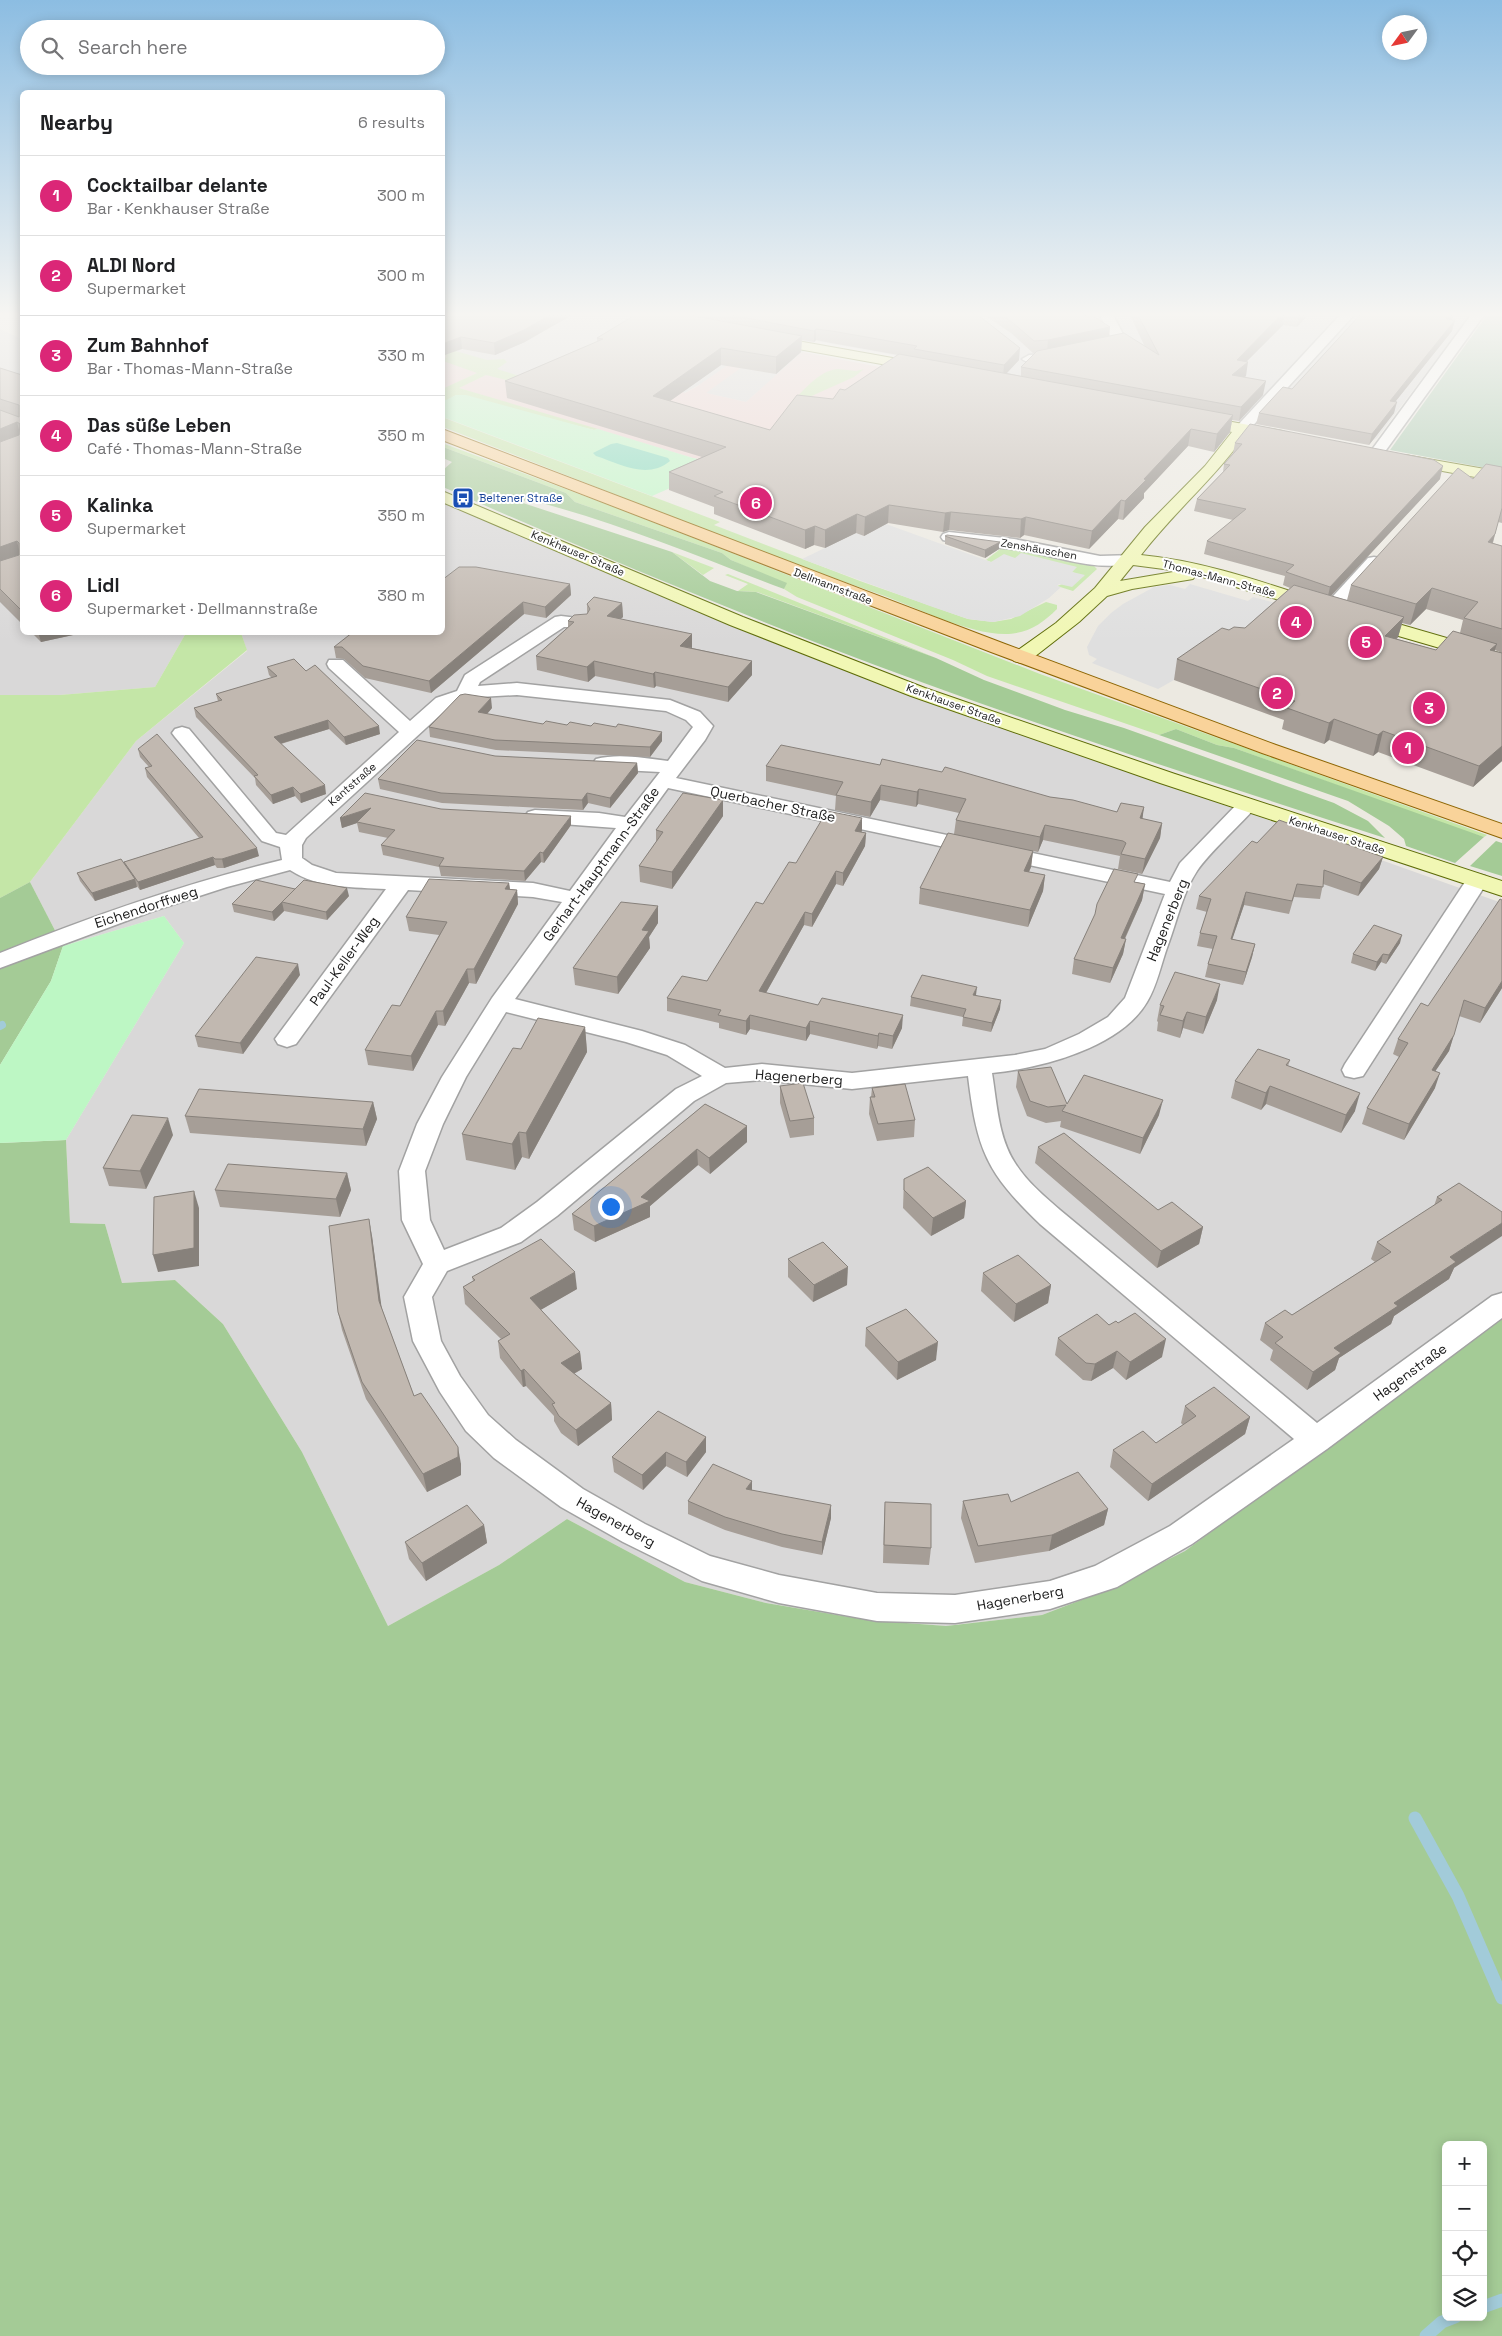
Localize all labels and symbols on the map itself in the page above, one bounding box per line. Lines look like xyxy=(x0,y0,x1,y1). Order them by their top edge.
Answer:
north arrow xyxy=(1382,15,1427,60)
pin: 6 xyxy=(740,484,772,522)
bus stop icon: Beltener Straße xyxy=(451,486,475,510)
place label: Beltener Straße xyxy=(479,491,563,505)
street label: Kenkhauser Straße xyxy=(529,527,627,579)
street label: Zenshäuschen xyxy=(1000,535,1078,563)
street label: Thomas-Mann-Straße xyxy=(1161,556,1277,600)
street label: Dellmannstraße xyxy=(792,565,874,607)
pin: 4 xyxy=(1280,603,1312,641)
pin: 5 xyxy=(1350,623,1382,661)
pin: 2 xyxy=(1261,674,1293,712)
street label: Kenkhauser Straße xyxy=(905,680,1003,728)
pin: 3 xyxy=(1413,689,1445,727)
pin: 1 xyxy=(1392,729,1424,767)
street label: Kantstraße xyxy=(325,759,379,809)
street label: Querbacher Straße xyxy=(709,782,837,826)
street label: Gerhart-Hauptmann-Straße xyxy=(539,783,663,945)
street label: Kenkhauser Straße xyxy=(1287,813,1387,857)
street label: Hagenerberg xyxy=(1142,876,1192,964)
street label: Eichendorffweg xyxy=(92,882,200,932)
street label: Paul-Keller-Weg xyxy=(305,913,383,1009)
street label: Hagenerberg xyxy=(755,1065,843,1089)
your location xyxy=(598,1194,624,1220)
street label: Hagenstraße xyxy=(1370,1339,1450,1405)
street label: Hagenerberg xyxy=(573,1493,659,1551)
street label: Hagenerberg xyxy=(975,1582,1065,1614)

